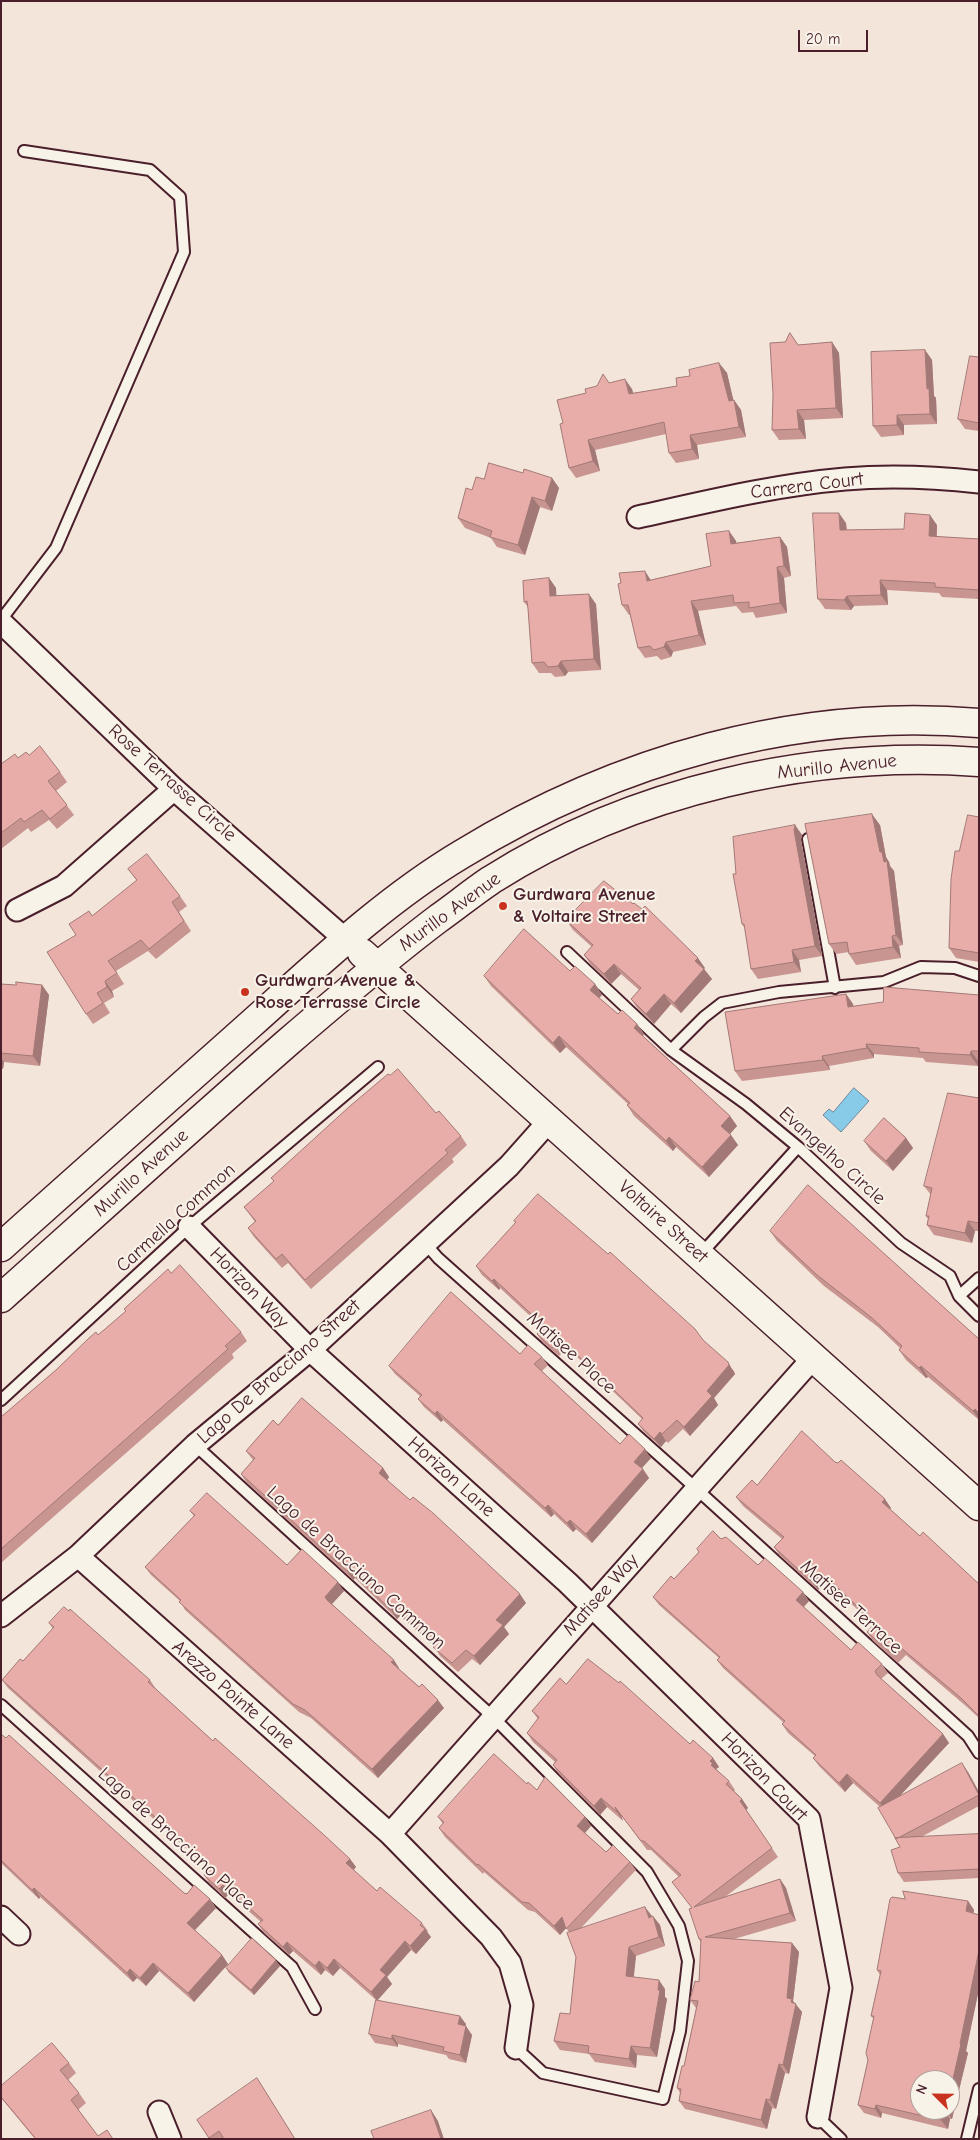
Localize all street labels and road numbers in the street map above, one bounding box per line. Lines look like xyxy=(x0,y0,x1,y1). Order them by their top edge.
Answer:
street label: Carrera Court xyxy=(749,468,865,504)
street label: Rose Terrasse Circle xyxy=(103,719,241,847)
street label: Murillo Avenue xyxy=(776,749,898,785)
street label: Murillo Avenue xyxy=(395,867,505,957)
street label: Evangelho Circle xyxy=(774,1102,890,1210)
street label: Murillo Avenue xyxy=(89,1124,193,1222)
street label: Carmella Common xyxy=(112,1159,240,1277)
street label: Voltaire Street xyxy=(613,1176,713,1268)
street label: Horizon Way xyxy=(205,1243,293,1333)
street label: Lago De Bracciano Street xyxy=(193,1295,365,1449)
street label: Matisee Place xyxy=(522,1307,620,1399)
street label: Horizon Lane xyxy=(403,1432,499,1522)
street label: Lago de Bracciano Common xyxy=(262,1482,450,1654)
street label: Matisee Way xyxy=(558,1549,644,1641)
street label: Matisee Terrace xyxy=(795,1555,907,1659)
street label: Arezzo Pointe Lane xyxy=(167,1636,299,1754)
street label: Horizon Court xyxy=(716,1728,812,1826)
street label: Lago de Bracciano Place xyxy=(93,1763,259,1915)

